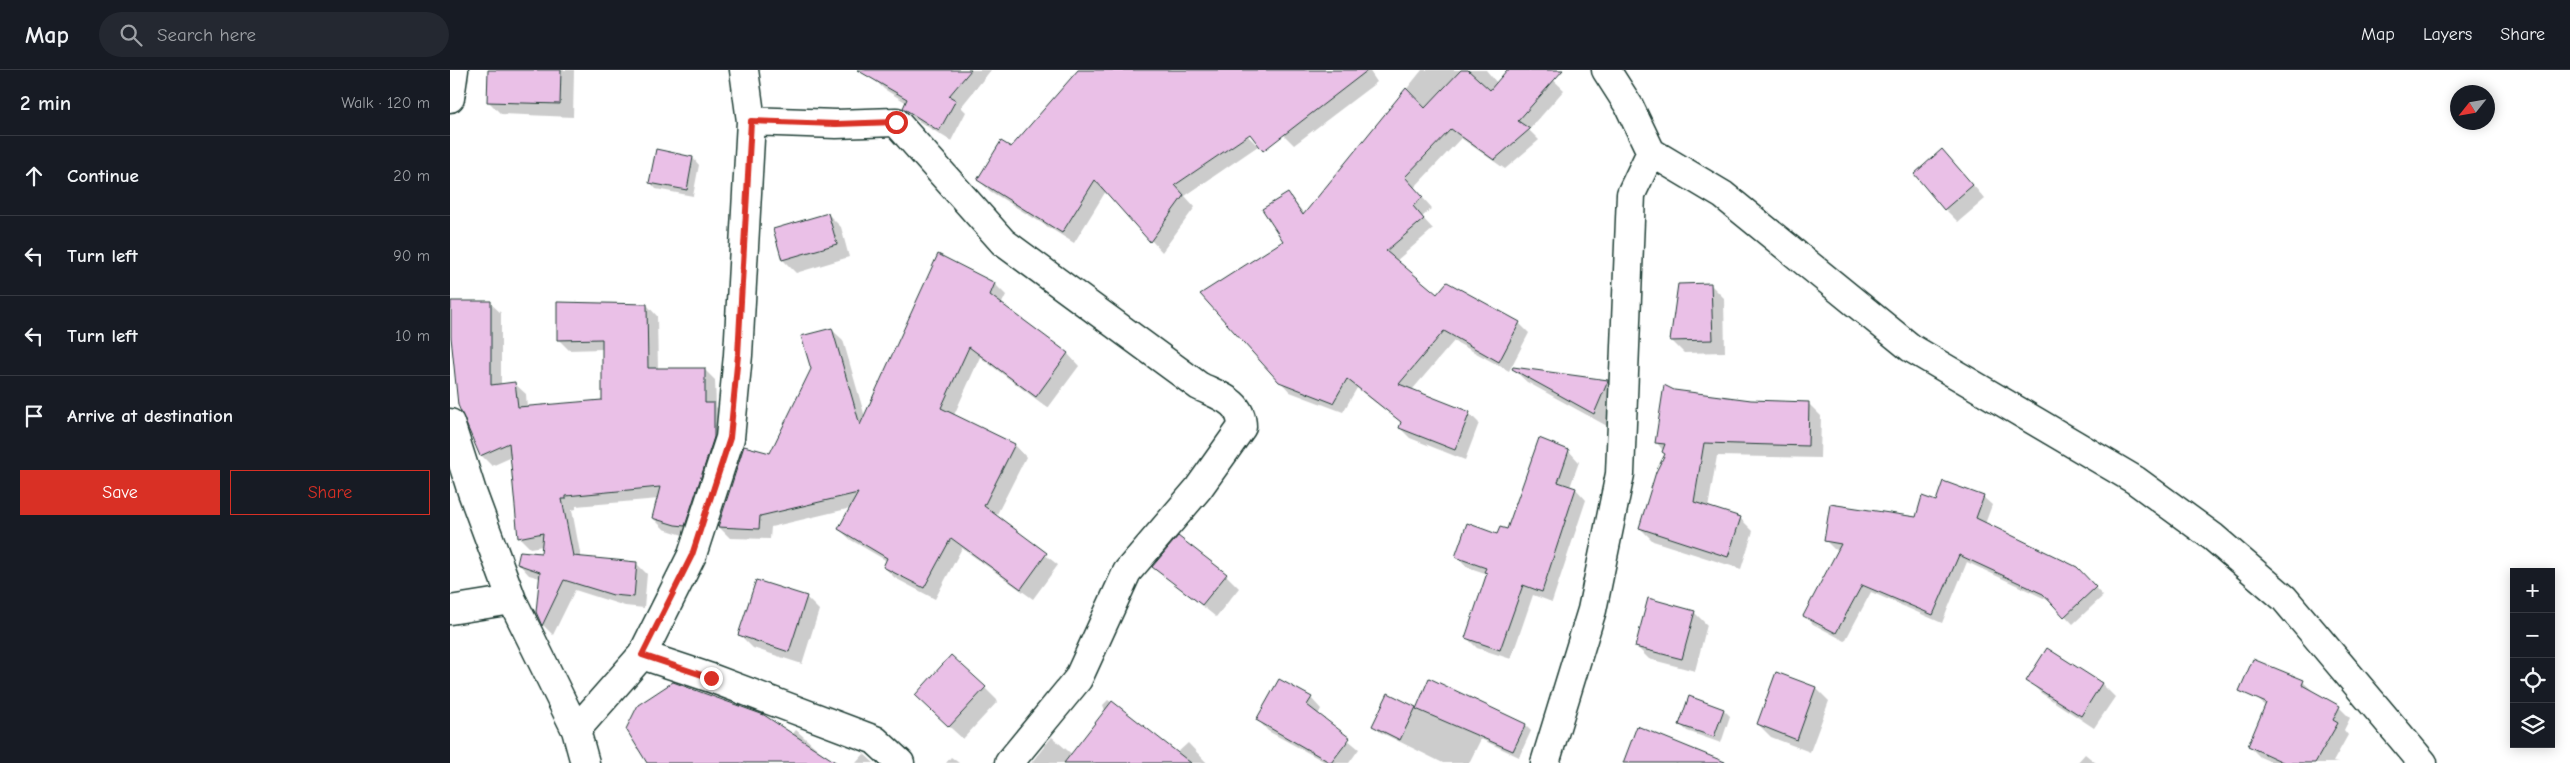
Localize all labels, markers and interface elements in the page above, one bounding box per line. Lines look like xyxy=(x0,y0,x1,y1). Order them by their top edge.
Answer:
search box xyxy=(99,12,449,57)
text: Map xyxy=(25,21,69,49)
icon: search xyxy=(117,21,145,49)
text: Search here xyxy=(157,24,256,46)
text: Map xyxy=(2361,24,2395,45)
text: Layers xyxy=(2423,24,2472,45)
text: Share xyxy=(2500,24,2545,45)
north arrow xyxy=(2450,85,2495,130)
text: 2 min xyxy=(20,91,71,115)
text: Walk · 120 m xyxy=(341,94,430,112)
route start xyxy=(885,111,908,134)
icon: ahead xyxy=(20,162,48,190)
text: Continue xyxy=(67,165,139,187)
text: 20 m xyxy=(393,167,430,185)
icon: left xyxy=(20,242,48,270)
text: Turn left xyxy=(67,245,138,267)
text: 90 m xyxy=(393,247,430,265)
icon: left xyxy=(20,322,48,350)
text: Turn left xyxy=(67,325,138,347)
text: 10 m xyxy=(395,327,430,345)
icon: arrive xyxy=(20,402,48,430)
text: Arrive at destination xyxy=(67,405,233,427)
button: Save xyxy=(20,470,220,515)
button: Share xyxy=(230,470,430,515)
map controls xyxy=(2510,568,2555,748)
button: + xyxy=(2510,568,2555,613)
button: − xyxy=(2510,613,2555,658)
button: locate xyxy=(2510,658,2555,703)
route end xyxy=(700,667,723,690)
button: layers xyxy=(2510,703,2555,748)

